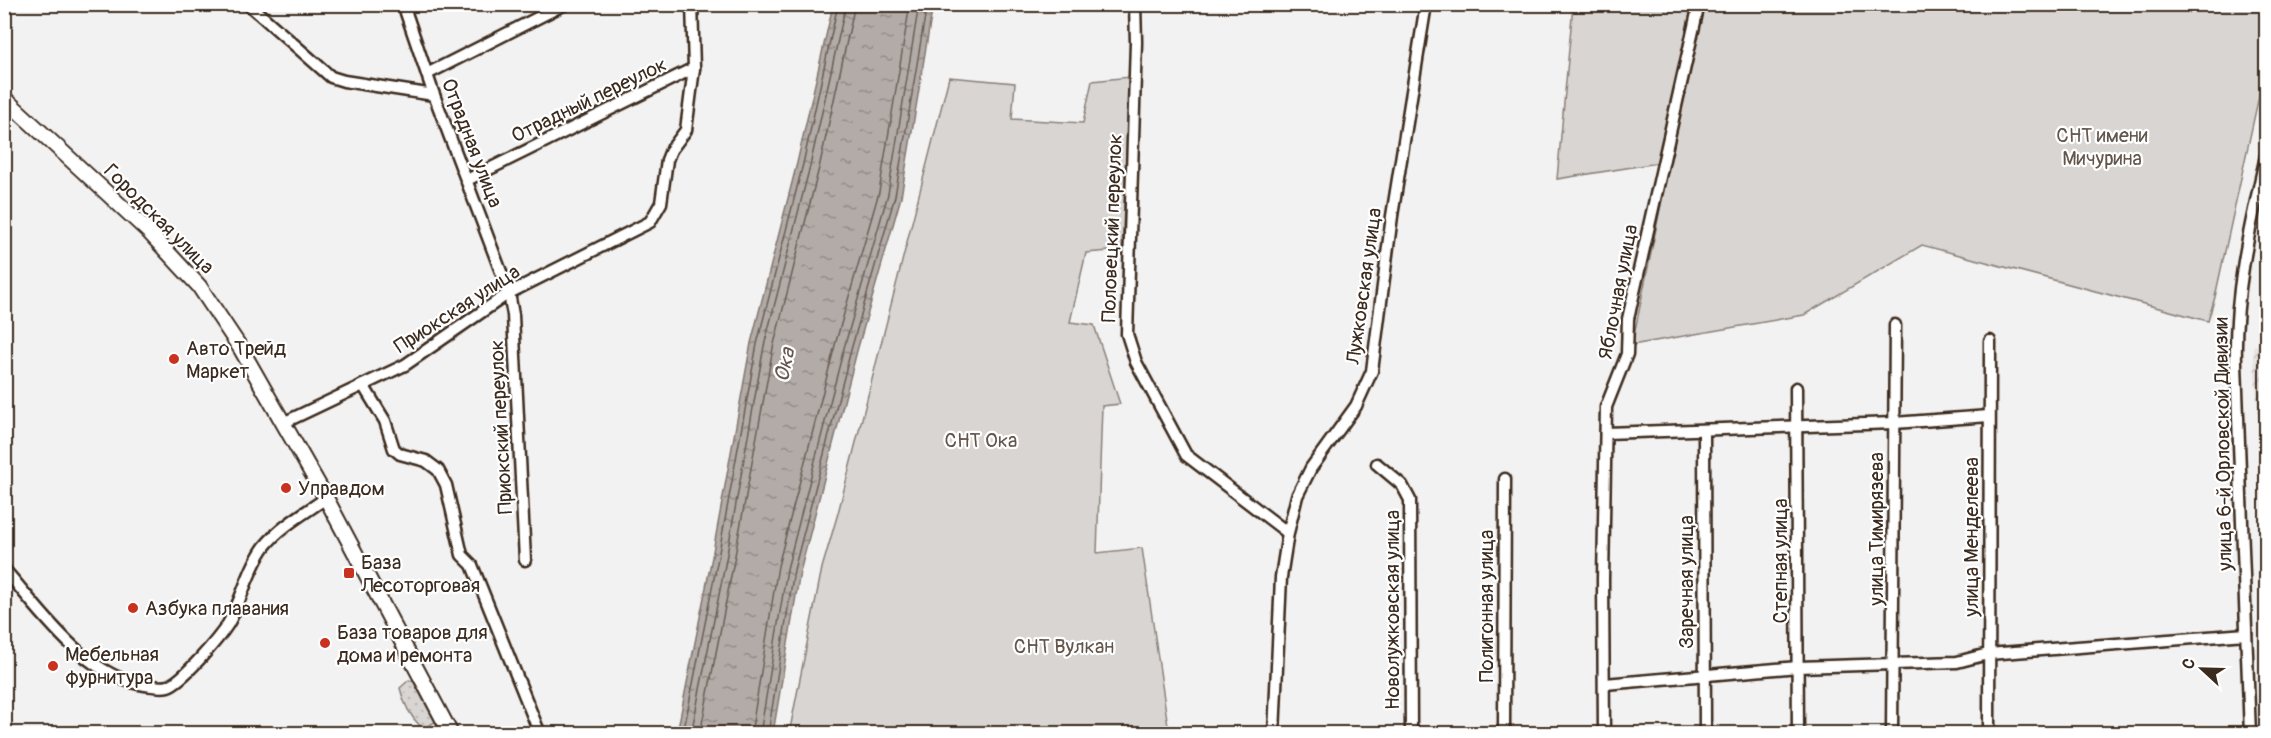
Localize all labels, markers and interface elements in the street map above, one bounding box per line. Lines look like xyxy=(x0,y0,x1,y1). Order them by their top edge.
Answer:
street label: Отрадный переулок xyxy=(507,52,671,148)
street label: Отрадная улица xyxy=(436,75,508,211)
park label: СНТ имени Мичурина xyxy=(2056,123,2148,171)
street label: Половецкий переулок xyxy=(1096,133,1128,323)
street label: Городская улица xyxy=(99,159,219,279)
street label: Лужковская улица xyxy=(1341,206,1387,367)
street label: Яблочная улица xyxy=(1593,222,1643,362)
street label: Приокская улица xyxy=(389,259,525,359)
street label: улица 6-й Орловской Дивизии xyxy=(2208,317,2238,572)
place label: Авто Трейд Маркет xyxy=(186,336,286,384)
street label: Приокский переулок xyxy=(484,339,518,515)
water label: Ока xyxy=(768,344,802,384)
marker: Авто Трейд Маркет xyxy=(167,352,181,366)
park label: СНТ Ока xyxy=(945,428,1017,453)
street label: улица Тимирязева xyxy=(1864,452,1889,607)
street label: улица Менделеева xyxy=(1959,457,1984,618)
place label: Управдом xyxy=(298,476,385,501)
marker: Управдом xyxy=(279,481,293,495)
street label: Степная улица xyxy=(1768,498,1793,624)
street label: Новолужковская улица xyxy=(1380,510,1405,710)
street label: Заречная улица xyxy=(1674,515,1699,649)
street label: Полигонная улица xyxy=(1474,530,1499,682)
place label: База Лесоторговая xyxy=(360,550,480,598)
marker: База Лесоторговая xyxy=(342,566,356,580)
place label: Азбука плавания xyxy=(145,596,289,621)
marker: Азбука плавания xyxy=(126,601,140,615)
place label: База товаров для дома и ремонта xyxy=(337,620,488,668)
park label: СНТ Вулкан xyxy=(1014,634,1114,659)
marker: База товаров для дома и ремонта xyxy=(318,636,332,650)
north arrow xyxy=(2172,639,2232,699)
place label: Мебельная фурнитура xyxy=(65,642,159,690)
text: С xyxy=(2178,655,2200,672)
marker: Мебельная фурнитура xyxy=(46,659,60,673)

